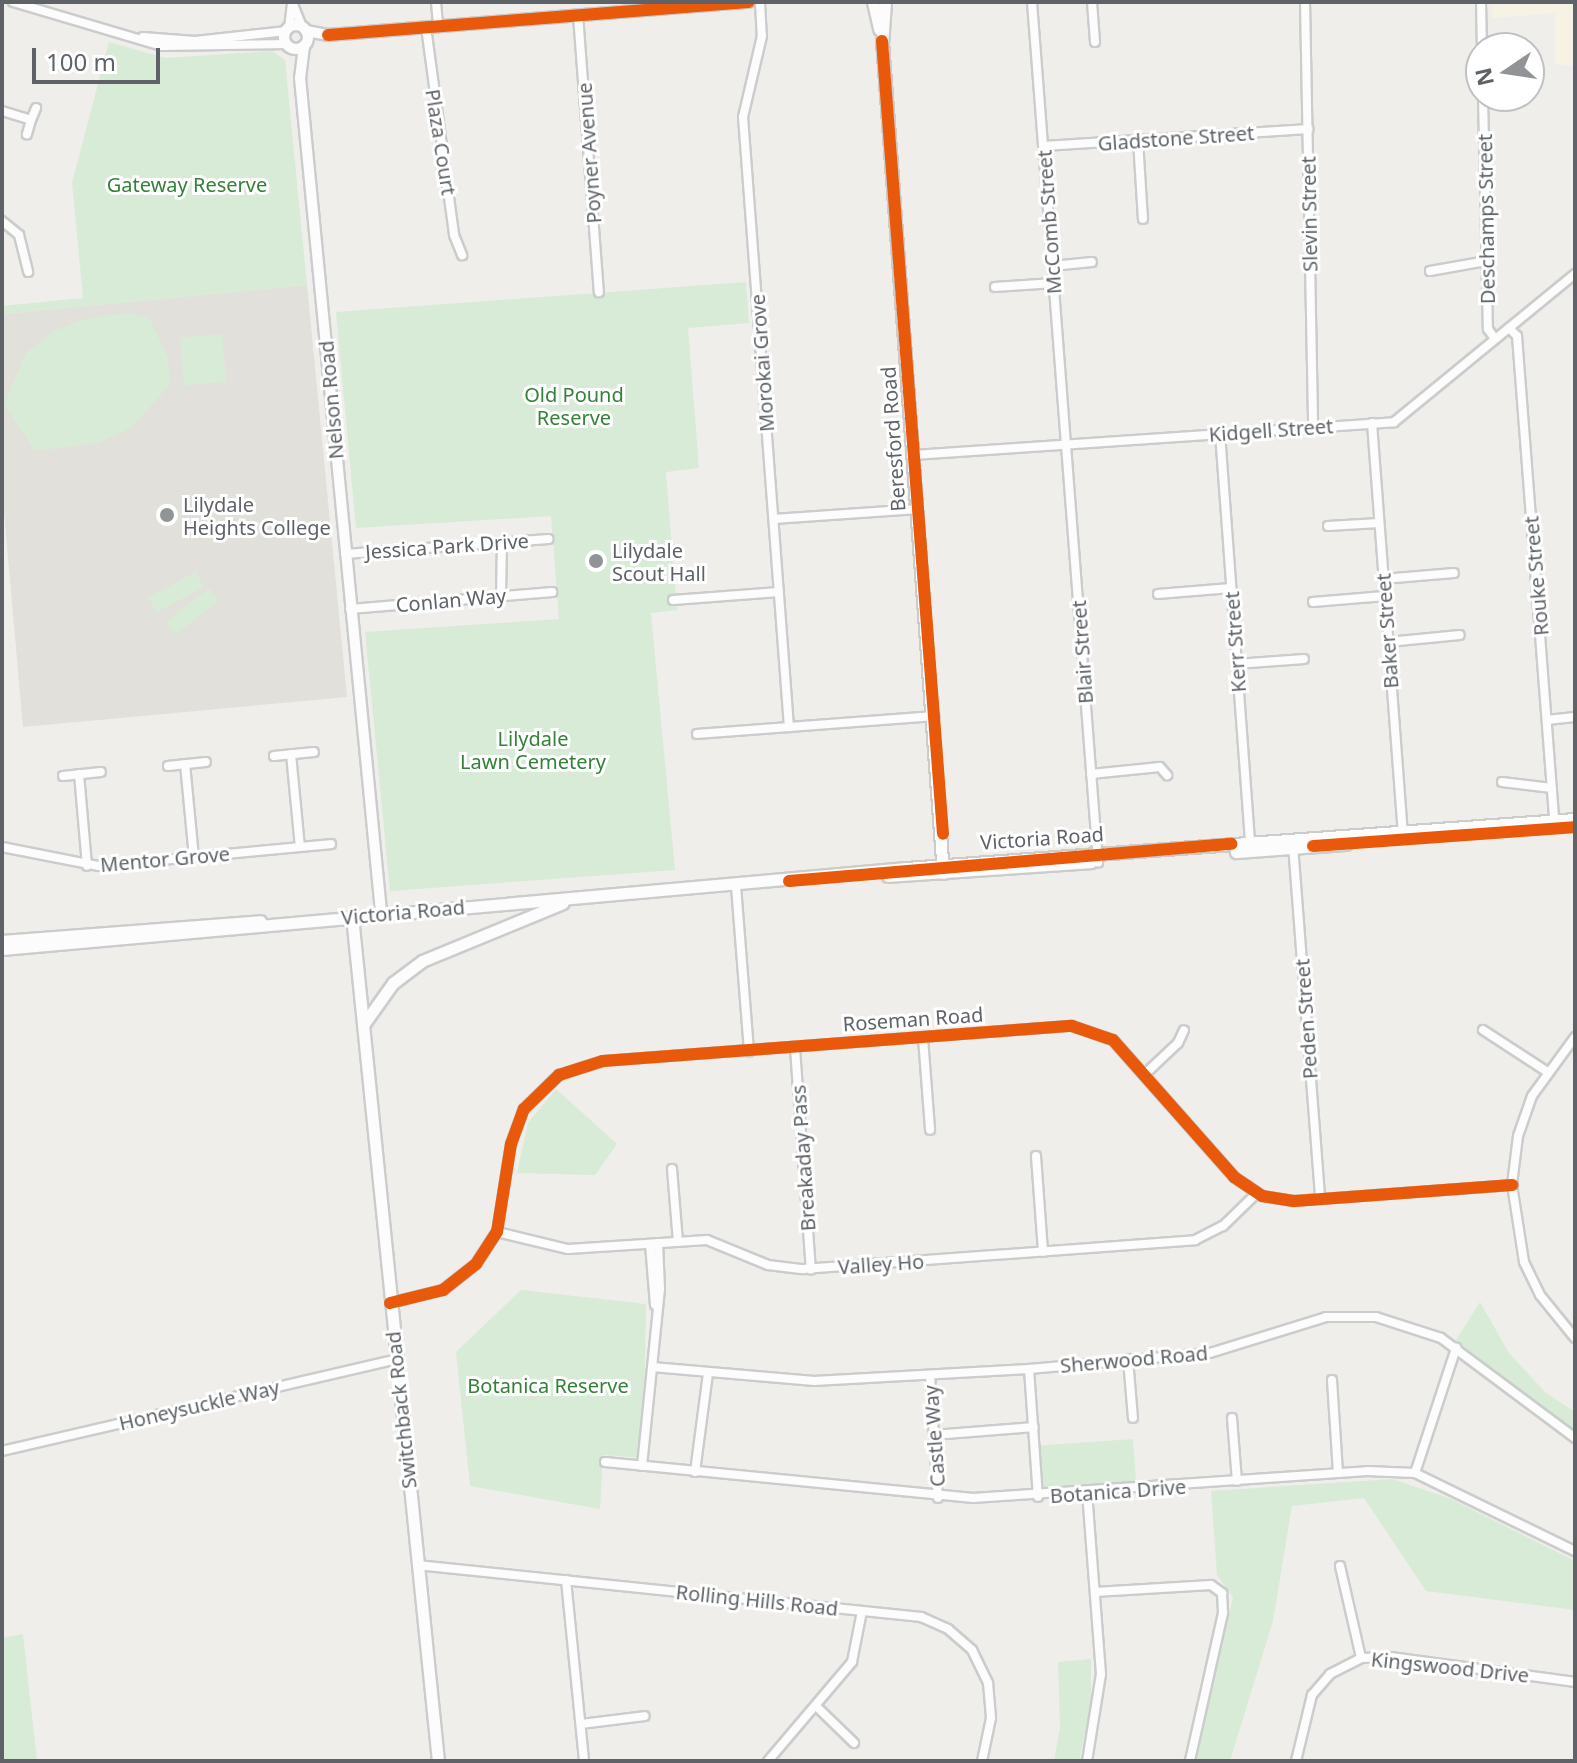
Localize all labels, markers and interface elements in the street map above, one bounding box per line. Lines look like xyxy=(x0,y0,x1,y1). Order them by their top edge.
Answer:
scale bar xyxy=(36,32,164,82)
north arrow xyxy=(1465,32,1545,112)
text: 100 m xyxy=(46,45,116,78)
text: N xyxy=(1467,65,1500,89)
street label: Poyner Avenue xyxy=(572,82,606,224)
street label: Plaza Court xyxy=(421,87,461,197)
street label: Gladstone Street xyxy=(1097,121,1255,155)
street label: Deschamps Street xyxy=(1473,134,1499,304)
street label: McComb Street xyxy=(1032,149,1066,295)
street label: Slevin Street xyxy=(1296,156,1322,272)
park label: Gateway Reserve xyxy=(107,172,267,196)
street label: Morokai Grove xyxy=(745,293,779,433)
street label: Nelson Road xyxy=(314,340,348,460)
street label: Beresford Road xyxy=(876,366,910,512)
park label: Old Pound Reserve xyxy=(524,382,624,429)
street label: Kidgell Street xyxy=(1208,414,1334,446)
place label: Lilydale Heights College xyxy=(183,492,331,539)
marker: Lilydale Heights College xyxy=(158,506,176,524)
street label: Rouke Street xyxy=(1519,515,1553,637)
street label: Jessica Park Drive xyxy=(364,528,530,564)
place label: Lilydale Scout Hall xyxy=(612,538,706,585)
marker: Lilydale Scout Hall xyxy=(587,552,605,570)
street label: Baker Street xyxy=(1371,573,1403,689)
street label: Conlan Way xyxy=(395,583,507,617)
street label: Kerr Street xyxy=(1219,591,1251,693)
street label: Blair Street xyxy=(1066,599,1098,705)
park label: Lilydale Lawn Cemetery xyxy=(460,727,606,774)
street label: Victoria Road xyxy=(979,822,1105,854)
street label: Mentor Grove xyxy=(99,841,231,877)
street label: Victoria Road xyxy=(340,895,466,929)
street label: Peden Street xyxy=(1290,958,1322,1080)
street label: Roseman Road xyxy=(842,1002,984,1036)
street label: Breakaday Pass xyxy=(786,1084,820,1232)
street label: Valley Ho xyxy=(837,1249,925,1279)
street label: Switchback Road xyxy=(381,1330,421,1490)
street label: Sherwood Road xyxy=(1059,1341,1209,1377)
park label: Botanica Reserve xyxy=(467,1373,629,1397)
street label: Honeysuckle Way xyxy=(116,1375,282,1435)
street label: Castle Way xyxy=(918,1384,950,1488)
street label: Botanica Drive xyxy=(1049,1474,1187,1508)
street label: Rolling Hills Road xyxy=(675,1580,839,1620)
street label: Kingswood Drive xyxy=(1370,1647,1530,1687)

